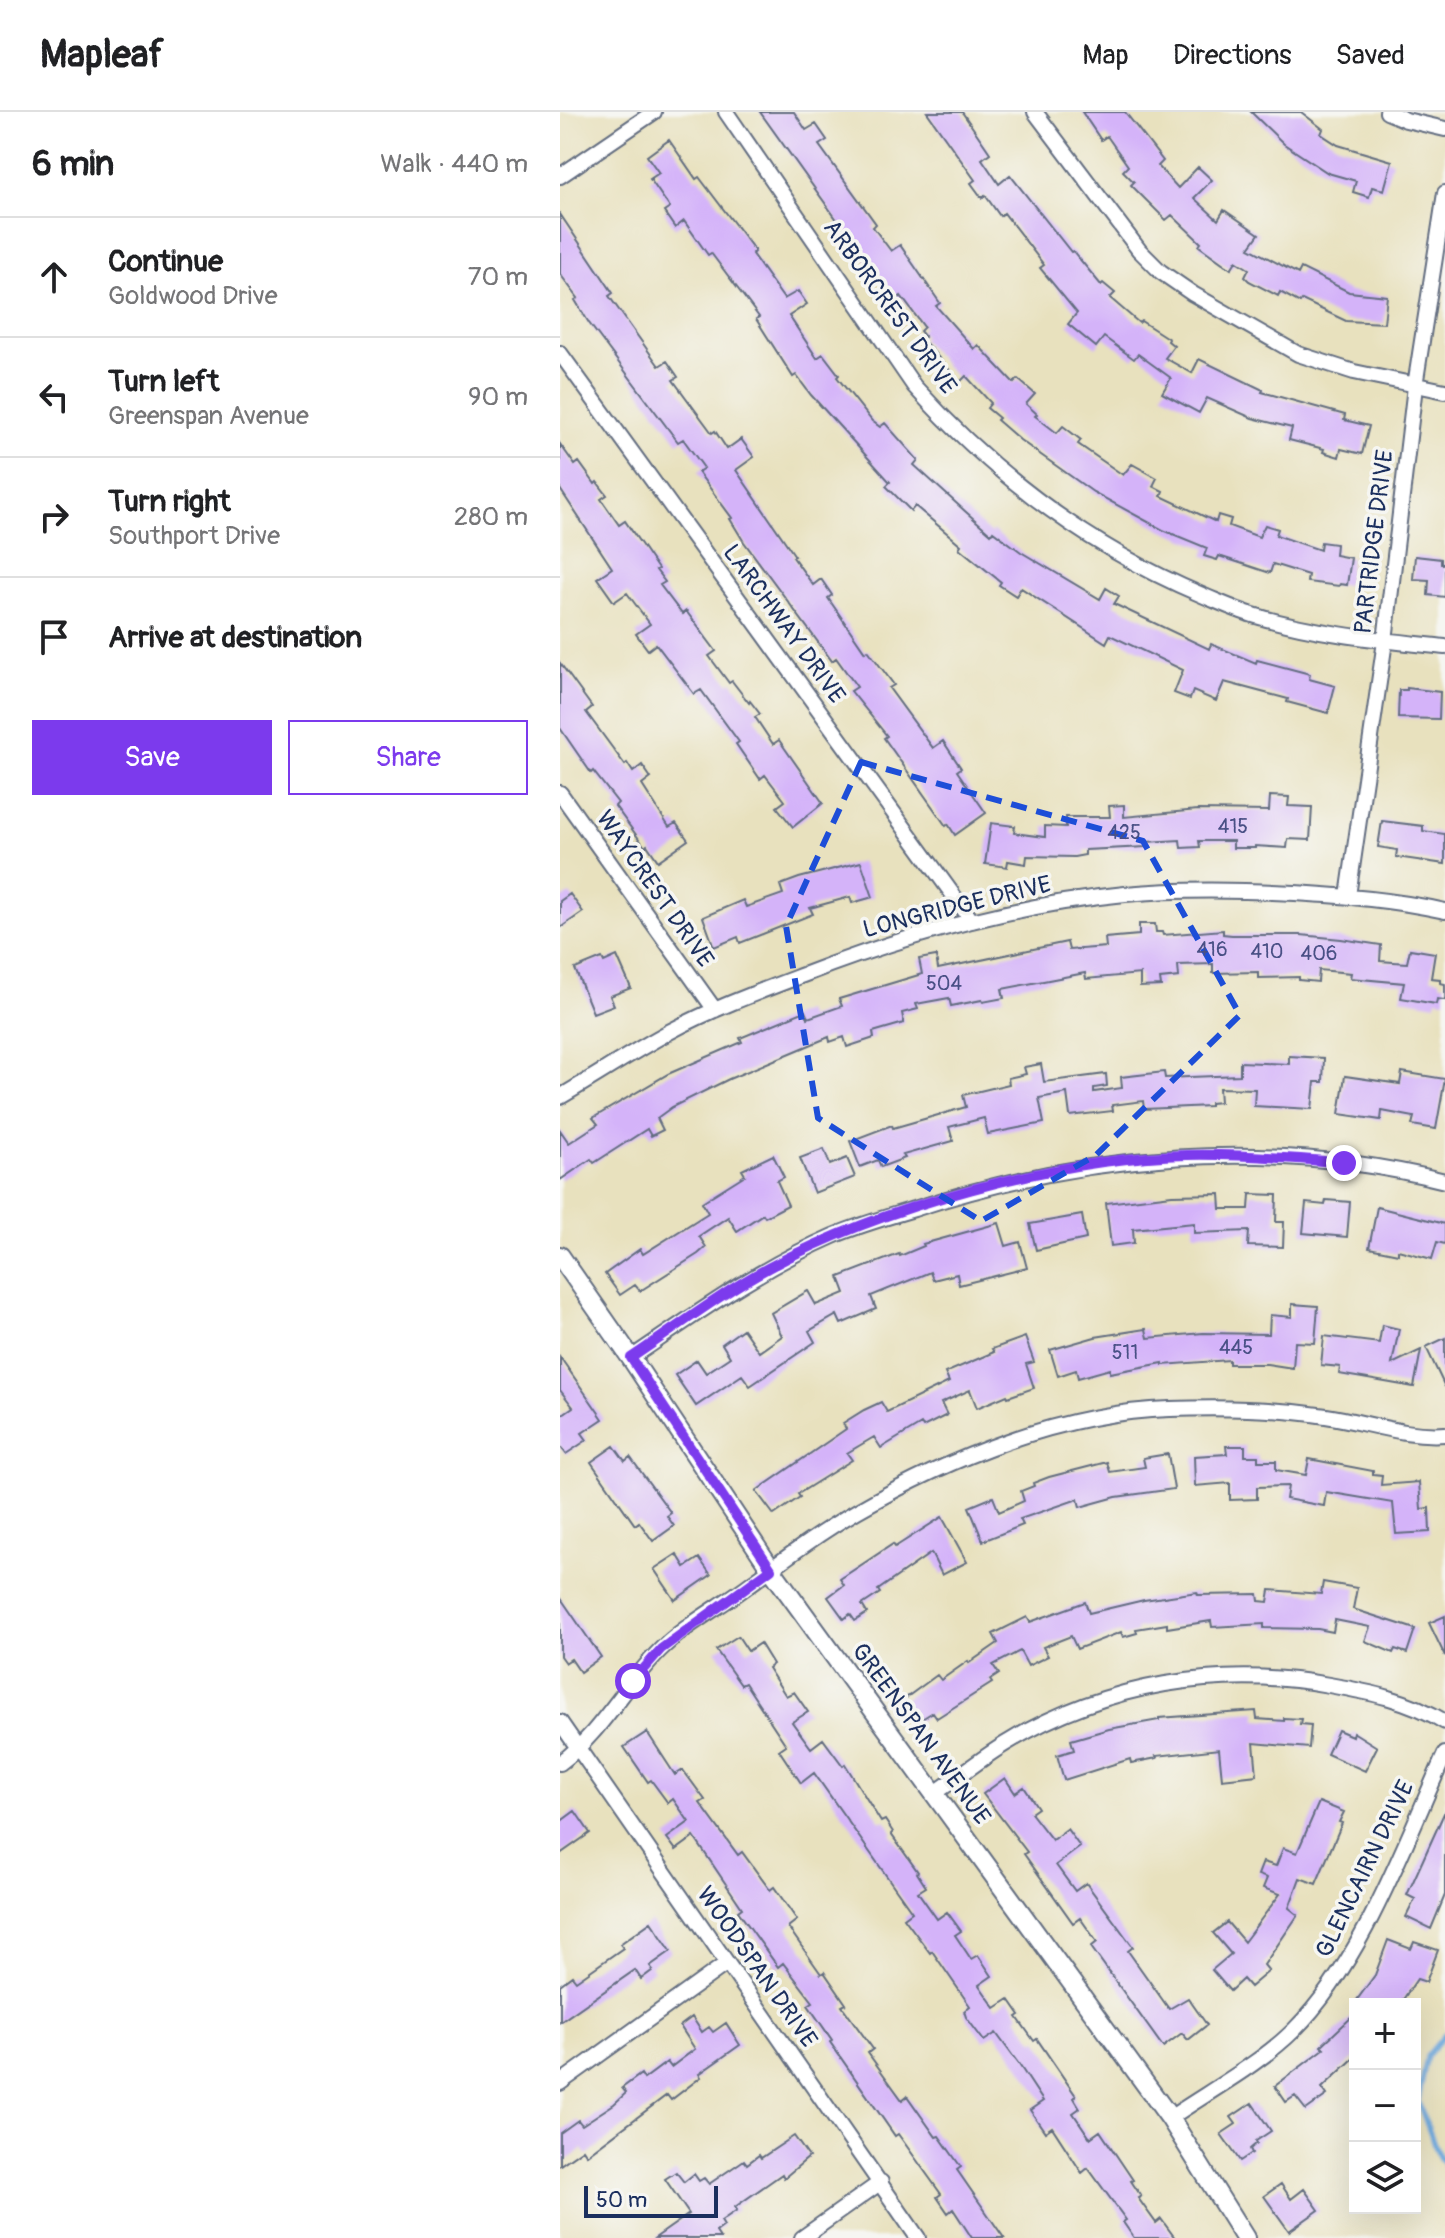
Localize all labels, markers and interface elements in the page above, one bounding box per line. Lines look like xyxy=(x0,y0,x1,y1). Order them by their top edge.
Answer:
text: Mapleaf xyxy=(40,31,164,79)
text: Map xyxy=(1082,38,1129,73)
text: Directions xyxy=(1173,38,1292,73)
text: Saved xyxy=(1336,38,1405,73)
text: 6 min xyxy=(32,143,114,186)
text: Walk · 440 m xyxy=(380,148,528,180)
street label: ARBORCREST DRIVE xyxy=(817,214,963,400)
text: Continue xyxy=(108,243,223,280)
icon: ahead xyxy=(32,255,76,299)
text: 70 m xyxy=(468,261,528,293)
text: Goldwood Drive xyxy=(108,280,278,312)
text: Turn left xyxy=(108,363,219,400)
icon: left xyxy=(32,375,76,419)
text: 90 m xyxy=(468,381,528,413)
text: Greenspan Avenue xyxy=(108,400,309,432)
street label: PARTRIDGE DRIVE xyxy=(1348,448,1400,636)
text: Turn right xyxy=(108,483,231,520)
icon: right xyxy=(32,495,76,539)
text: 280 m xyxy=(454,501,528,533)
text: Southport Drive xyxy=(108,520,280,552)
street label: LARCHWAY DRIVE xyxy=(717,539,851,709)
icon: arrive xyxy=(32,615,76,659)
text: Arrive at destination xyxy=(108,619,362,656)
button: Save xyxy=(32,720,272,795)
button: Share xyxy=(288,720,528,795)
street label: WAYCREST DRIVE xyxy=(590,805,720,973)
house number: 415 xyxy=(1218,814,1248,839)
house number: 425 xyxy=(1107,820,1141,845)
street label: LONGRIDGE DRIVE xyxy=(860,870,1054,944)
house number: 416 xyxy=(1196,937,1228,962)
house number: 410 xyxy=(1250,939,1284,964)
house number: 406 xyxy=(1301,941,1337,966)
house number: 504 xyxy=(926,971,962,996)
route end xyxy=(1326,1145,1362,1181)
house number: 445 xyxy=(1219,1335,1253,1360)
house number: 511 xyxy=(1112,1340,1138,1365)
street label: GREENSPAN AVENUE xyxy=(845,1638,997,1830)
route start xyxy=(615,1663,651,1699)
street label: GLENCAIRN DRIVE xyxy=(1310,1776,1420,1962)
street label: WOODSPAN DRIVE xyxy=(691,1881,823,2053)
map controls xyxy=(1349,1998,1421,2214)
button: + xyxy=(1349,1998,1421,2070)
button: − xyxy=(1349,2070,1421,2142)
button: layers xyxy=(1349,2142,1421,2214)
scale bar xyxy=(584,2182,718,2218)
text: 50 m xyxy=(596,2186,647,2214)

